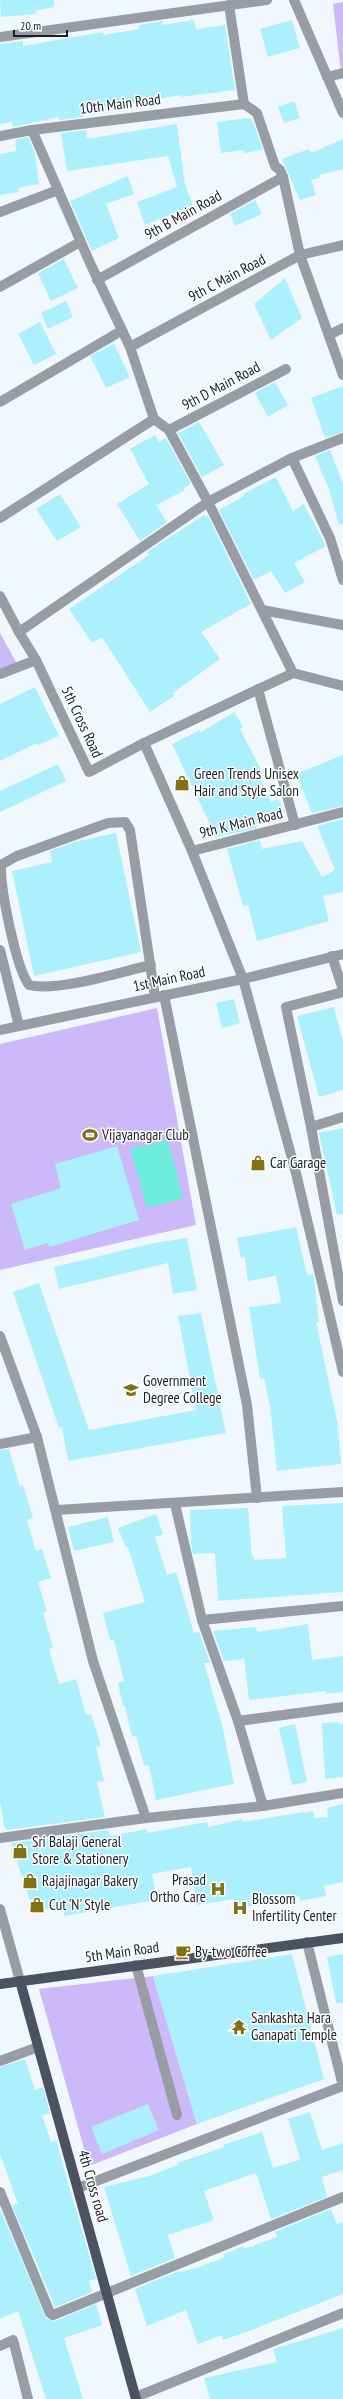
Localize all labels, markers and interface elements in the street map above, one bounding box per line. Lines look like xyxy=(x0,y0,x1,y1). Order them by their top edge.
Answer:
scale bar xyxy=(14,12,67,38)
text: 20 m xyxy=(20,18,41,33)
street label: 10th Main Road xyxy=(78,89,162,118)
street label: 9th B Main Road xyxy=(141,186,225,243)
street label: 9th C Main Road xyxy=(185,249,268,306)
street label: 9th D Main Road xyxy=(178,357,263,414)
street label: 5th Cross Road xyxy=(58,683,107,761)
place label: Green Trends Unisex Hair and Style Salon xyxy=(194,764,299,800)
shop icon: Green Trends Unisex Hair and Style Salon xyxy=(173,774,191,792)
street label: 9th K Main Road xyxy=(197,803,284,842)
street label: 1st Main Road xyxy=(131,962,207,995)
place label: Vijayanagar Club xyxy=(101,1125,189,1144)
sports icon: Vijayanagar Club xyxy=(81,1126,99,1144)
place label: Car Garage xyxy=(270,1153,326,1172)
shop icon: Car Garage xyxy=(249,1154,267,1172)
place label: Government Degree College xyxy=(143,1371,222,1407)
school or university icon: Government Degree College xyxy=(122,1381,140,1399)
place label: Sri Balaji General Store & Stationery xyxy=(32,1832,129,1868)
shop icon: Sri Balaji General Store & Stationery xyxy=(11,1842,29,1860)
place label: Prasad Ortho Care xyxy=(150,1870,206,1906)
place label: Rajajinagar Bakery xyxy=(42,1871,138,1890)
shop icon: Rajajinagar Bakery xyxy=(21,1872,39,1890)
hospital icon: Prasad Ortho Care xyxy=(209,1880,227,1898)
place label: Blossom Infertility Center xyxy=(252,1889,337,1925)
place label: Cut 'N' Style xyxy=(49,1895,110,1914)
shop icon: Cut 'N' Style xyxy=(28,1896,46,1914)
hospital icon: Blossom Infertility Center xyxy=(231,1899,249,1917)
street label: 5th Main Road xyxy=(84,1937,160,1966)
place label: By-two Coffee xyxy=(195,1942,267,1961)
cafe icon: By-two Coffee xyxy=(174,1943,192,1961)
place label: Sankashta Hara Ganapati Temple xyxy=(251,2008,337,2044)
temple icon: Sankashta Hara Ganapati Temple xyxy=(230,2018,248,2036)
street label: 4th Cross road xyxy=(74,2148,113,2224)

